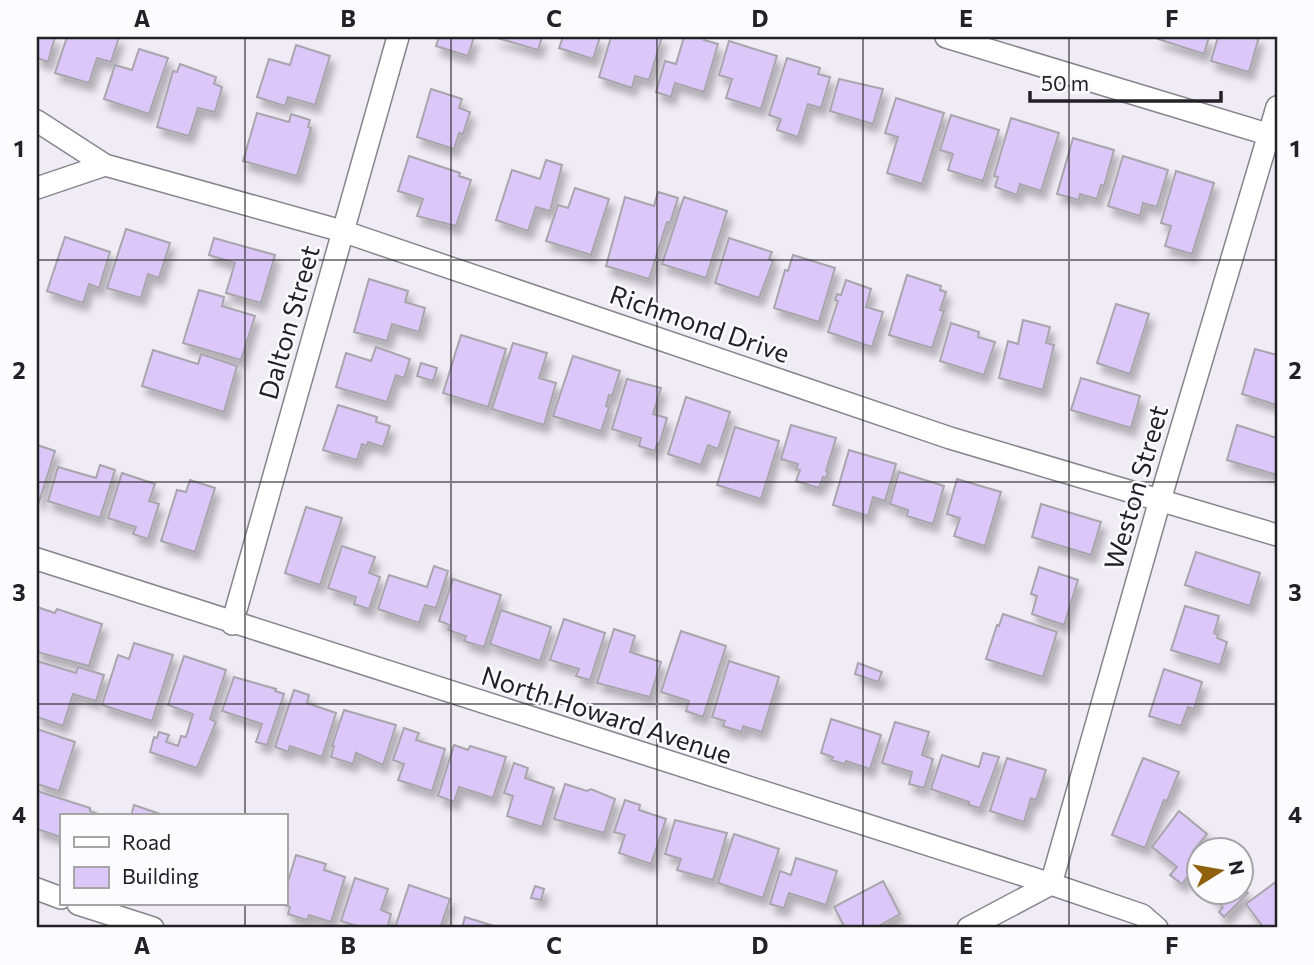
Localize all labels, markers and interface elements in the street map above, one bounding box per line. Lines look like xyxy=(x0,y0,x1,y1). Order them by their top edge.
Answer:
text: A xyxy=(134,4,151,32)
text: B xyxy=(340,4,356,32)
text: C xyxy=(546,4,562,32)
text: D xyxy=(752,4,769,32)
text: E xyxy=(959,4,973,32)
text: F xyxy=(1165,4,1179,32)
scale bar xyxy=(1030,60,1221,104)
text: 50 m xyxy=(1041,70,1089,95)
text: 1 xyxy=(14,134,24,162)
text: 1 xyxy=(1290,134,1300,162)
street label: Dalton Street xyxy=(251,241,325,403)
street label: Richmond Drive xyxy=(606,278,794,368)
text: 2 xyxy=(12,356,26,384)
text: 2 xyxy=(1288,356,1302,384)
street label: Weston Street xyxy=(1097,401,1173,573)
text: 3 xyxy=(12,578,26,606)
text: 3 xyxy=(1288,578,1302,606)
street label: North Howard Avenue xyxy=(478,659,736,769)
text: 4 xyxy=(12,800,26,828)
text: 4 xyxy=(1288,800,1302,828)
legend xyxy=(60,814,287,906)
text: Road xyxy=(122,829,171,854)
north arrow xyxy=(1184,836,1254,906)
text: N xyxy=(1225,858,1250,877)
text: Building xyxy=(122,863,199,888)
text: A xyxy=(134,931,151,959)
text: B xyxy=(340,931,356,959)
text: C xyxy=(546,931,562,959)
text: D xyxy=(752,931,769,959)
text: E xyxy=(959,931,973,959)
text: F xyxy=(1165,931,1179,959)

